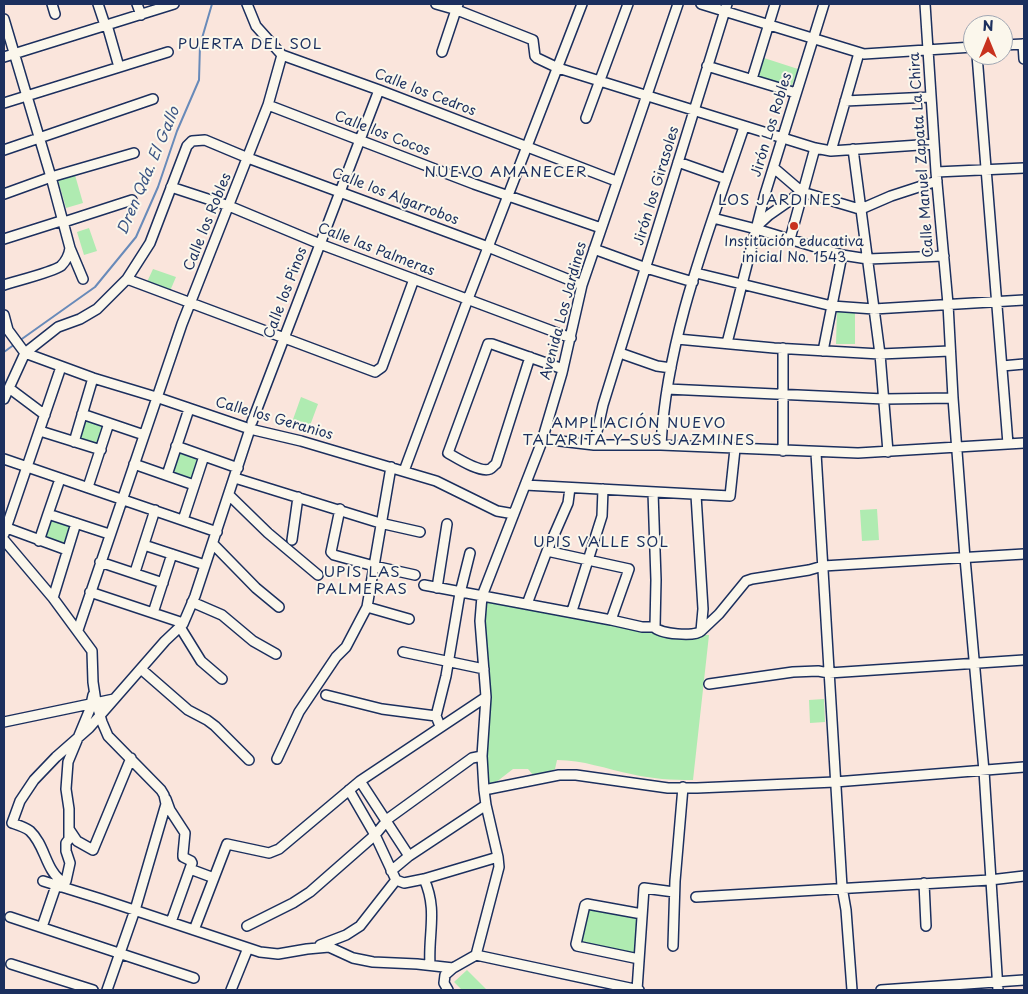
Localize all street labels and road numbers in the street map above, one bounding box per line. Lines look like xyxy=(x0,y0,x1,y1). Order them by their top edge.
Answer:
street label: Calle Manuel Zapata La Chira xyxy=(906,52,938,258)
street label: Calle los Cedros xyxy=(372,66,478,120)
street label: Jirón Los Robles xyxy=(748,71,796,179)
street label: Calle los Cocos xyxy=(332,108,432,160)
street label: Jirón los Girasoles xyxy=(631,124,683,248)
street label: Calle los Algarrobos xyxy=(329,165,461,229)
street label: Calle los Robles xyxy=(181,171,235,273)
street label: Calle las Palmeras xyxy=(315,220,437,280)
street label: Avenida Los Jardines xyxy=(538,240,590,382)
street label: Calle los Pinos xyxy=(261,245,311,341)
street label: Calle los Geranios xyxy=(213,394,335,444)

